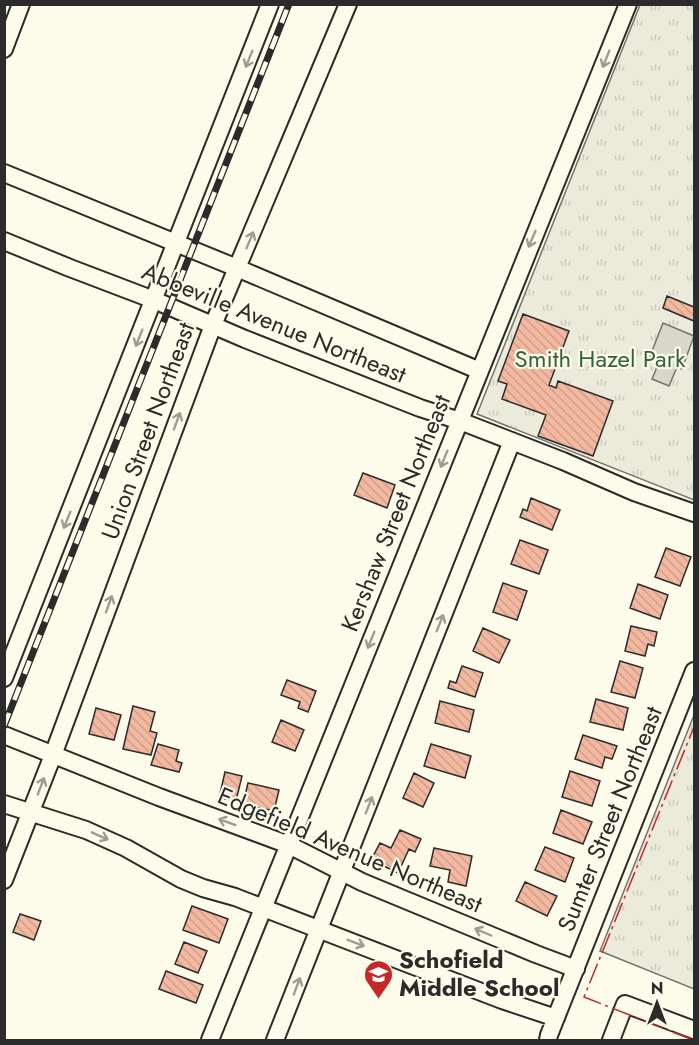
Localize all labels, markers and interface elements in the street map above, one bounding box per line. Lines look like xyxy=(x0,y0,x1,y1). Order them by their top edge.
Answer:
one-way arrow xyxy=(242,49,253,68)
one-way arrow xyxy=(600,49,611,68)
one-way arrow xyxy=(526,230,537,248)
one-way arrow xyxy=(245,231,256,250)
street label: Abbeville Avenue Northeast xyxy=(137,253,412,392)
street label: Union Street Northeast xyxy=(92,317,203,544)
one-way arrow xyxy=(133,329,144,347)
park label: Smith Hazel Park xyxy=(515,341,686,376)
street label: Kershaw Street Northeast xyxy=(332,389,459,637)
one-way arrow xyxy=(173,412,184,431)
one-way arrow xyxy=(438,450,449,468)
one-way arrow xyxy=(61,510,72,528)
one-way arrow xyxy=(105,595,116,614)
one-way arrow xyxy=(435,615,446,633)
one-way arrow xyxy=(365,630,376,649)
street label: Sumter Street Northeast xyxy=(548,701,671,937)
one-way arrow xyxy=(36,778,47,796)
street label: Edgefield Avenue Northeast xyxy=(212,778,488,921)
one-way arrow xyxy=(364,796,375,815)
one-way arrow xyxy=(218,815,237,826)
one-way arrow xyxy=(90,831,108,842)
one-way arrow xyxy=(474,926,492,937)
one-way arrow xyxy=(347,939,365,950)
place label: Schofield Middle School xyxy=(399,942,559,1005)
school or university icon: Schofield Middle School xyxy=(362,958,394,1000)
north arrow xyxy=(627,973,687,1033)
one-way arrow xyxy=(292,977,303,996)
text: N xyxy=(651,977,663,1000)

